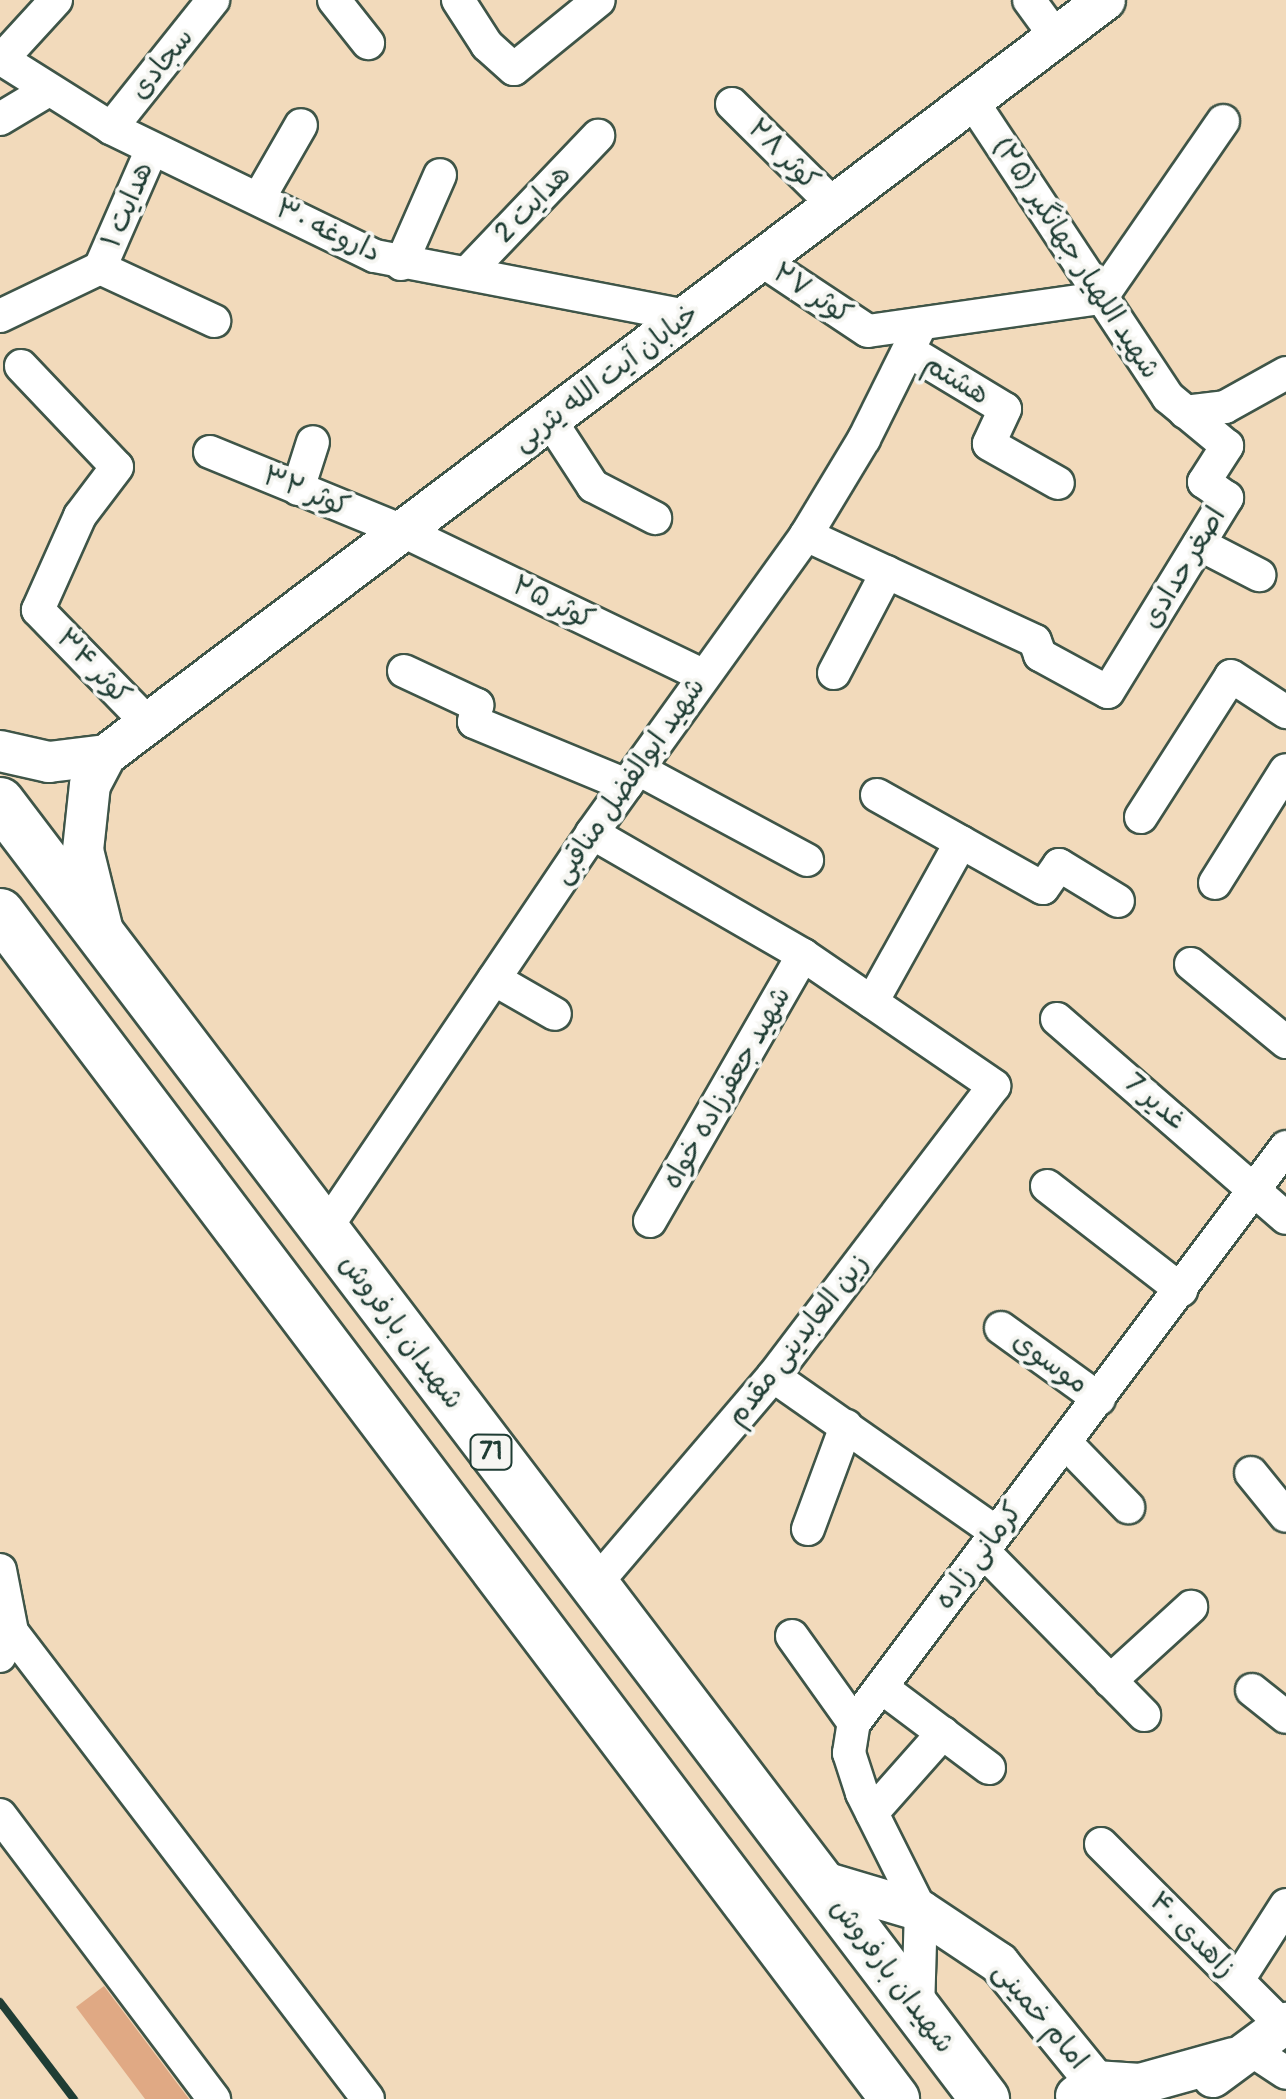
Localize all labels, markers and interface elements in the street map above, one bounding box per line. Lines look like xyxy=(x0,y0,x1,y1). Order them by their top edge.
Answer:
street label: سجادی xyxy=(123,21,201,107)
street label: کوثر ۲۸ xyxy=(740,112,826,198)
street label: شهید اللهیار جهانگیر (۲۵) xyxy=(985,131,1167,385)
street label: هدایت ۱ xyxy=(95,157,161,253)
street label: هدایت 2 xyxy=(488,158,578,250)
street label: داروغه ۳۰ xyxy=(270,192,386,270)
street label: کوثر ۲۷ xyxy=(766,256,858,332)
street label: خیابان آیت الله یثربی xyxy=(506,297,706,459)
street label: هشتم xyxy=(917,347,995,413)
street label: کوثر ۳۲ xyxy=(258,459,354,525)
street label: اصغر حدادی xyxy=(1135,501,1233,635)
street label: کوثر ۲۵ xyxy=(507,569,599,637)
street label: کوثر ۳۴ xyxy=(49,622,137,712)
street label: شهید ابوالفضل مناقبی xyxy=(545,671,713,891)
street label: شهید جعفرزاده خواه xyxy=(655,981,799,1195)
street label: غدیر 7 xyxy=(1117,1067,1193,1137)
street label: زین العابدینی مقدم xyxy=(720,1247,876,1433)
street label: شهیدان بارفروش xyxy=(332,1248,470,1416)
street label: موسوی xyxy=(1006,1324,1094,1402)
road number: 71 xyxy=(468,1432,514,1472)
street label: کرمانی زاده xyxy=(928,1496,1030,1616)
street label: زاهدی ۴۰ xyxy=(1142,1885,1242,1985)
street label: شهیدان بارفروش xyxy=(823,1892,961,2060)
street label: امام خمینی xyxy=(985,1955,1095,2077)

